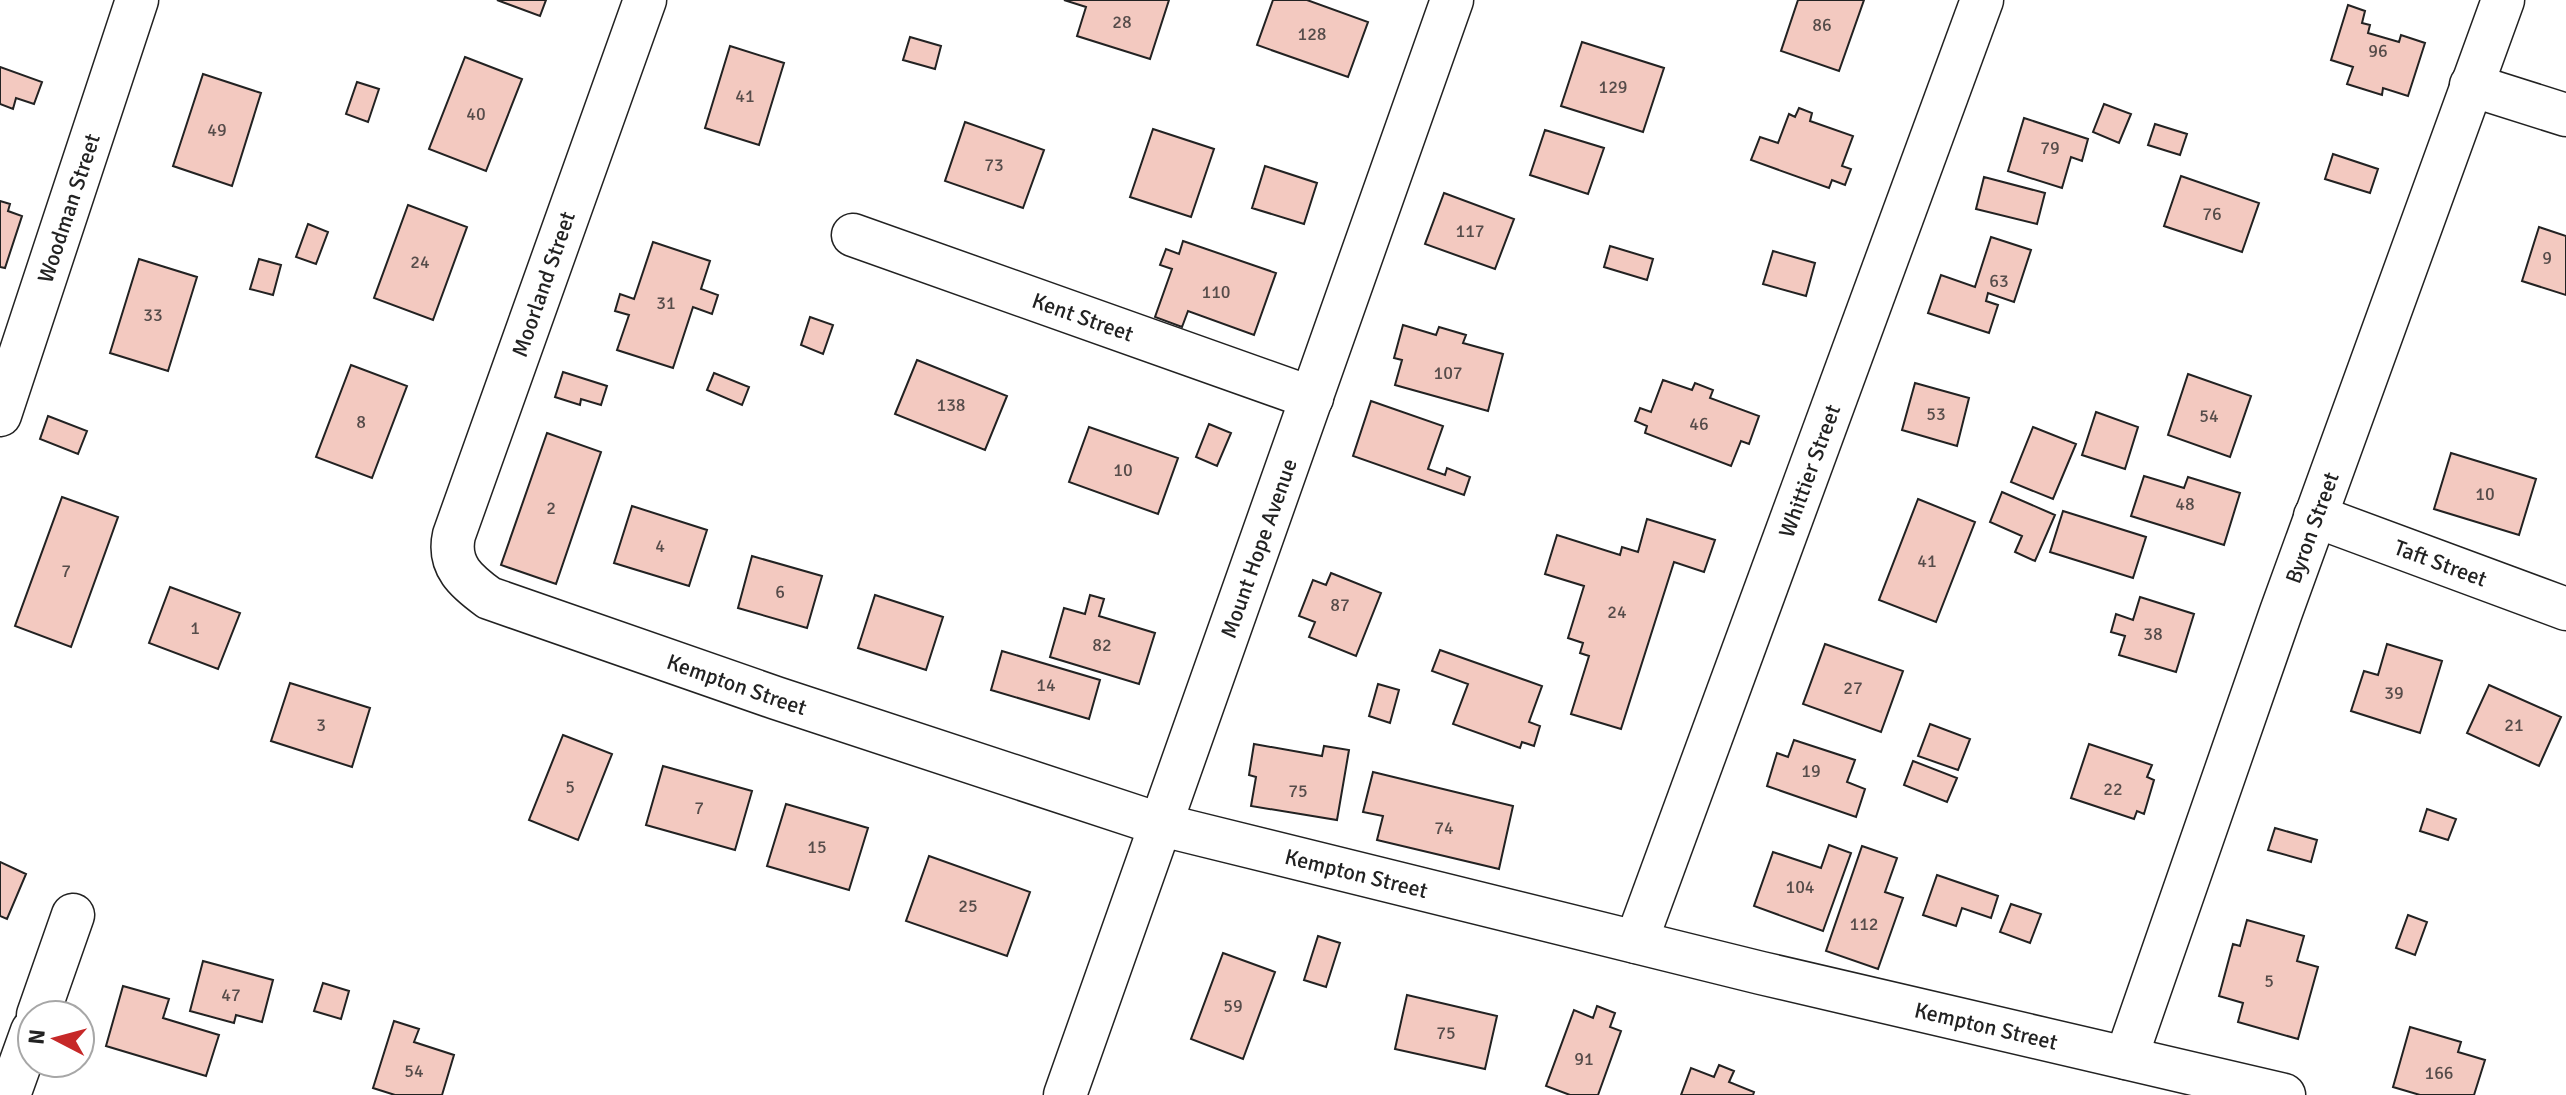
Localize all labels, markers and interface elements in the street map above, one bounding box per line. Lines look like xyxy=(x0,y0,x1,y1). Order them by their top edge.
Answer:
house number: 28 xyxy=(1112,11,1132,33)
house number: 86 xyxy=(1812,14,1832,36)
house number: 128 xyxy=(1297,23,1327,45)
house number: 96 xyxy=(2368,40,2388,62)
house number: 129 xyxy=(1598,76,1628,98)
house number: 41 xyxy=(735,85,755,107)
house number: 40 xyxy=(466,103,486,125)
house number: 49 xyxy=(207,119,227,141)
street label: Woodman Street xyxy=(32,130,106,286)
house number: 79 xyxy=(2040,137,2060,159)
house number: 73 xyxy=(984,154,1004,176)
house number: 76 xyxy=(2202,203,2222,225)
street label: Moorland Street xyxy=(506,208,581,361)
house number: 117 xyxy=(1455,220,1485,242)
house number: 9 xyxy=(2542,247,2552,269)
house number: 24 xyxy=(410,251,430,273)
house number: 63 xyxy=(1989,270,2009,292)
house number: 110 xyxy=(1201,281,1231,303)
street label: Kent Street xyxy=(1028,287,1137,348)
house number: 31 xyxy=(656,292,676,314)
house number: 33 xyxy=(143,304,163,326)
house number: 107 xyxy=(1433,362,1463,384)
house number: 138 xyxy=(936,394,966,416)
street label: Whittier Street xyxy=(1773,401,1846,541)
house number: 53 xyxy=(1926,403,1946,425)
house number: 54 xyxy=(2199,405,2219,427)
house number: 8 xyxy=(356,411,366,433)
house number: 46 xyxy=(1689,413,1709,435)
street label: Mount Hope Avenue xyxy=(1215,455,1303,642)
house number: 10 xyxy=(1113,459,1133,481)
street label: Byron Street xyxy=(2280,468,2345,587)
house number: 10 xyxy=(2475,483,2495,505)
house number: 48 xyxy=(2175,493,2195,515)
house number: 2 xyxy=(546,497,556,519)
street label: Taft Street xyxy=(2390,534,2491,593)
house number: 4 xyxy=(655,535,665,557)
house number: 41 xyxy=(1917,550,1937,572)
house number: 7 xyxy=(61,560,71,582)
house number: 6 xyxy=(775,581,785,603)
house number: 87 xyxy=(1330,594,1350,616)
house number: 24 xyxy=(1607,601,1627,623)
house number: 1 xyxy=(190,617,200,639)
house number: 38 xyxy=(2143,623,2163,645)
house number: 82 xyxy=(1092,634,1112,656)
street label: Kempton Street xyxy=(663,648,810,721)
house number: 14 xyxy=(1036,674,1056,696)
house number: 27 xyxy=(1843,677,1863,699)
house number: 39 xyxy=(2384,682,2404,704)
house number: 3 xyxy=(316,714,326,736)
house number: 21 xyxy=(2504,714,2524,736)
house number: 19 xyxy=(1801,760,1821,782)
house number: 5 xyxy=(565,776,575,798)
house number: 22 xyxy=(2103,778,2123,800)
house number: 75 xyxy=(1288,780,1308,802)
house number: 7 xyxy=(694,797,704,819)
house number: 74 xyxy=(1434,817,1454,839)
house number: 15 xyxy=(807,836,827,858)
street label: Kempton Street xyxy=(1282,843,1431,904)
house number: 104 xyxy=(1785,876,1815,898)
house number: 25 xyxy=(958,895,978,917)
house number: 112 xyxy=(1849,913,1879,935)
house number: 5 xyxy=(2264,970,2274,992)
house number: 47 xyxy=(221,984,241,1006)
house number: 59 xyxy=(1223,995,1243,1017)
street label: Kempton Street xyxy=(1912,996,2061,1056)
north arrow xyxy=(16,999,96,1079)
house number: 75 xyxy=(1436,1022,1456,1044)
text: N xyxy=(22,1028,51,1046)
house number: 91 xyxy=(1574,1048,1594,1070)
house number: 54 xyxy=(404,1060,424,1082)
house number: 166 xyxy=(2424,1062,2454,1084)

